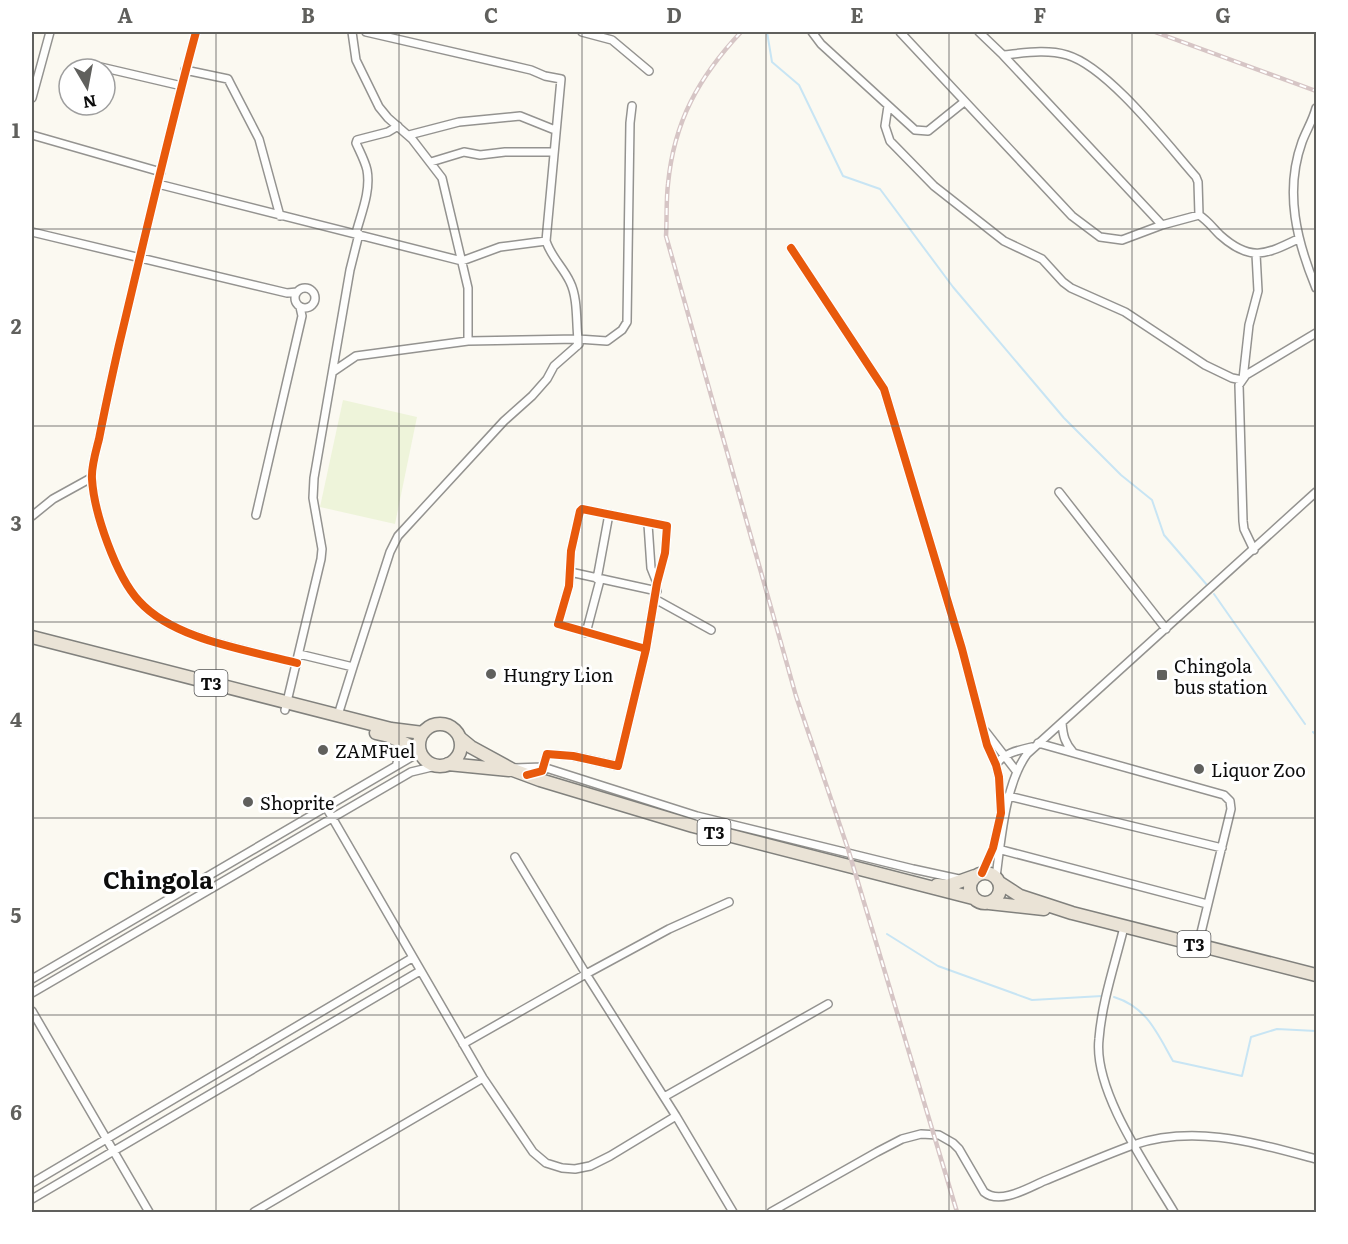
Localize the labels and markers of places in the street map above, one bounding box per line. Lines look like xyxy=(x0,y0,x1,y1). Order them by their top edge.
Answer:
place label: Chingola bus station xyxy=(1174,652,1268,700)
place label: Hungry Lion xyxy=(503,661,613,688)
marker: Hungry Lion xyxy=(484,667,498,681)
marker: Chingola bus station xyxy=(1155,668,1169,682)
place label: ZAMFuel xyxy=(335,737,415,764)
marker: ZAMFuel xyxy=(316,743,330,757)
place label: Liquor Zoo xyxy=(1211,756,1306,783)
marker: Liquor Zoo xyxy=(1192,762,1206,776)
place label: Shoprite xyxy=(260,789,334,816)
marker: Shoprite xyxy=(241,795,255,809)

